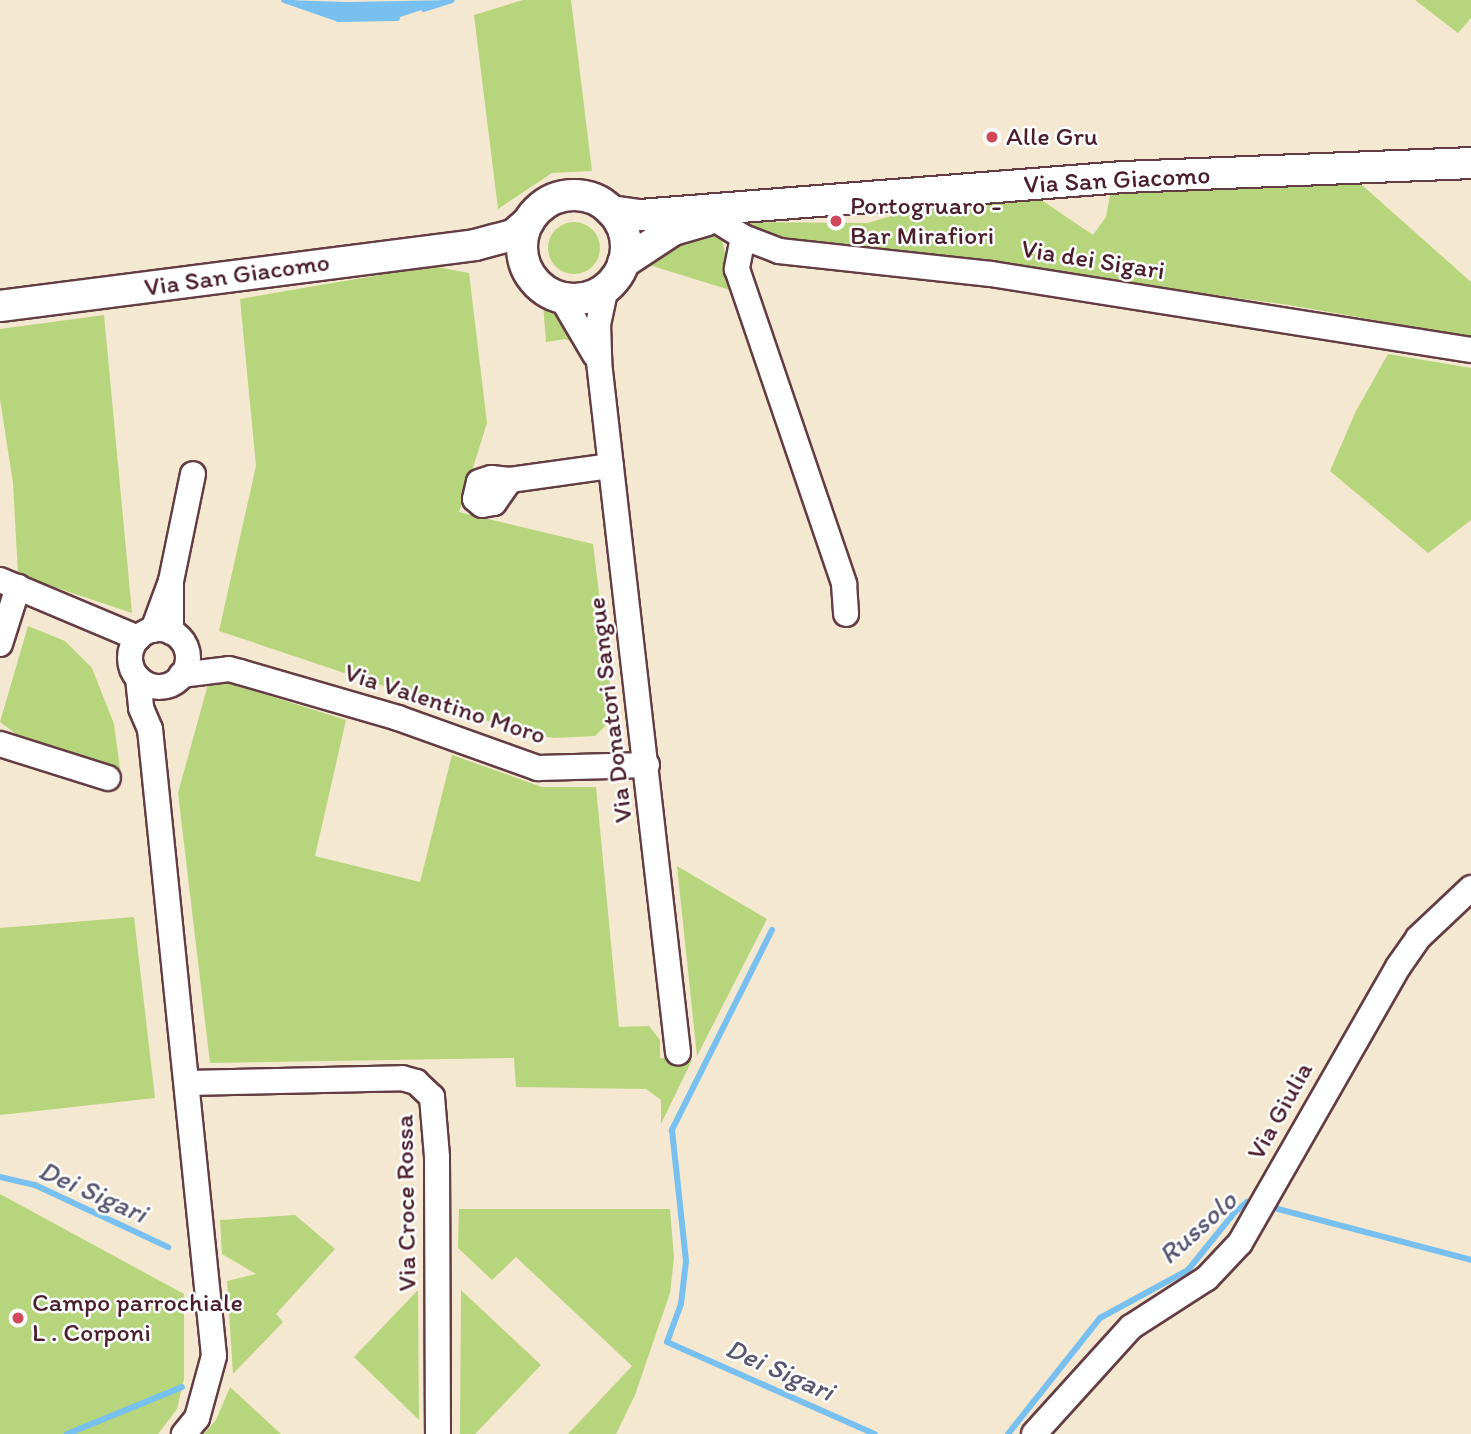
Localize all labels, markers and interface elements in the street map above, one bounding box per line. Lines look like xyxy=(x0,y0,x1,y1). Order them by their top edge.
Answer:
place label: Alle Gru xyxy=(1006,121,1098,153)
marker: Alle Gru xyxy=(984,129,1000,145)
street label: Via San Giacomo xyxy=(1023,160,1211,200)
place label: Portogruaro - Bar Mirafiori xyxy=(850,190,1002,252)
marker: Portogruaro - Bar Mirafiori xyxy=(828,213,844,229)
street label: Via dei Sigari xyxy=(1020,233,1166,287)
street label: Via San Giacomo xyxy=(143,247,331,303)
street label: Via Donatori Sangue xyxy=(581,595,639,825)
street label: Via Valentino Moro xyxy=(341,657,549,751)
street label: Via Giulia xyxy=(1240,1057,1320,1165)
street label: Via Croce Rossa xyxy=(389,1115,423,1291)
water label: Dei Sigari xyxy=(34,1152,152,1230)
water label: Russolo xyxy=(1151,1183,1243,1271)
place label: Campo parrochiale L . Corponi xyxy=(32,1287,242,1348)
marker: Campo parrochiale L . Corponi xyxy=(10,1310,26,1326)
water label: Dei Sigari xyxy=(721,1330,839,1408)

